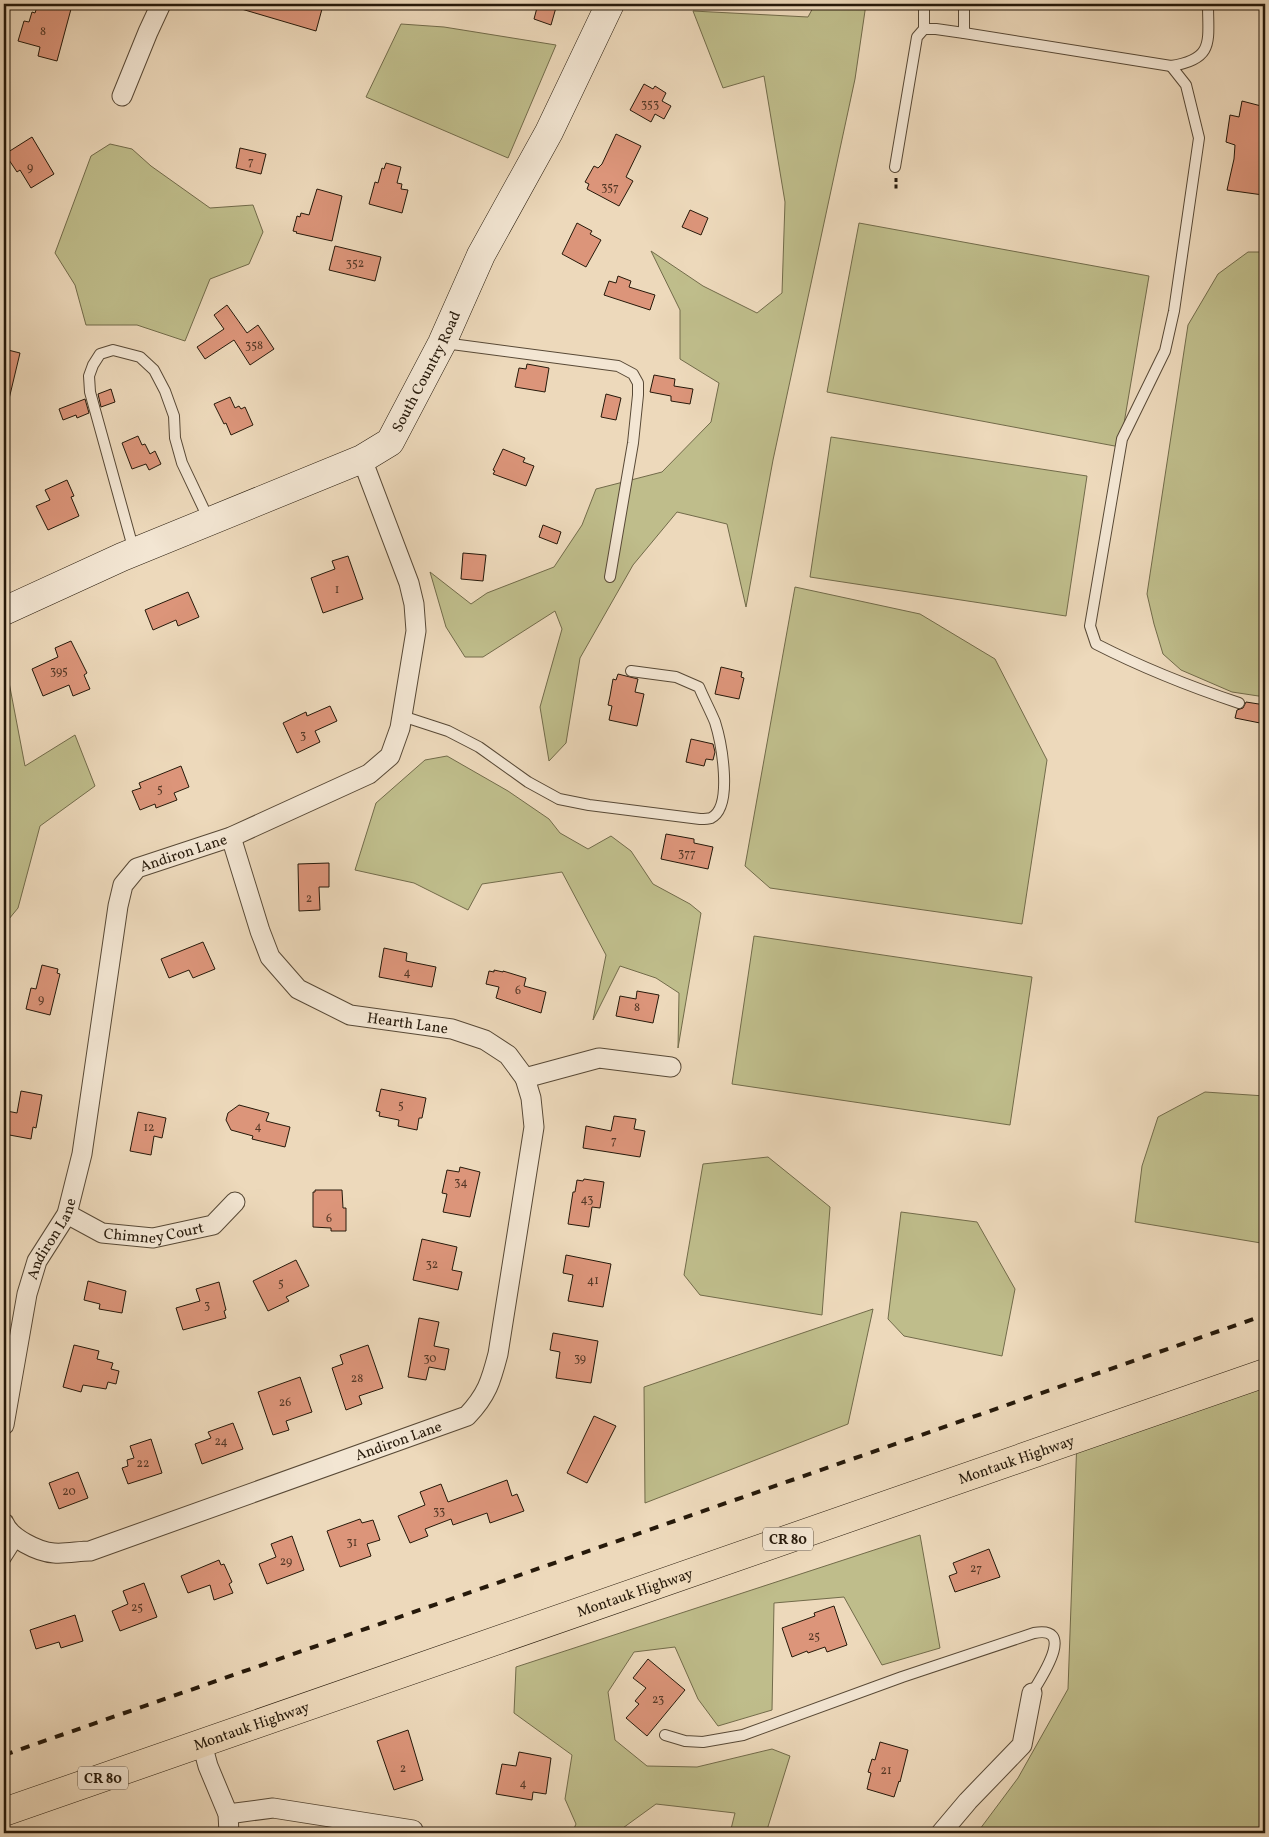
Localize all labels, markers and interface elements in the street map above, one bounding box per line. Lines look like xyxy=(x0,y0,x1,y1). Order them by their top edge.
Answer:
house number: 8 xyxy=(40,24,46,40)
house number: 353 xyxy=(641,97,659,113)
house number: 7 xyxy=(248,154,254,170)
house number: 9 xyxy=(27,160,33,176)
house number: 357 xyxy=(601,180,619,196)
house number: 352 xyxy=(346,256,364,272)
street label: South Country Road xyxy=(388,308,467,436)
house number: 358 xyxy=(245,338,263,354)
house number: 1 xyxy=(335,582,339,598)
house number: 395 xyxy=(50,664,68,680)
house number: 3 xyxy=(300,728,306,744)
house number: 5 xyxy=(157,782,163,798)
street label: Andiron Lane xyxy=(137,830,230,878)
house number: 377 xyxy=(678,846,696,862)
house number: 2 xyxy=(306,891,312,907)
house number: 4 xyxy=(403,965,411,981)
house number: 6 xyxy=(515,983,521,999)
house number: 9 xyxy=(38,992,44,1008)
house number: 8 xyxy=(634,1000,640,1016)
street label: Hearth Lane xyxy=(366,1008,449,1040)
house number: 5 xyxy=(398,1098,404,1114)
house number: 4 xyxy=(254,1119,262,1135)
house number: 12 xyxy=(143,1120,155,1136)
house number: 7 xyxy=(611,1133,617,1149)
house number: 34 xyxy=(454,1175,468,1191)
house number: 43 xyxy=(581,1192,593,1208)
street label: Andiron Lane xyxy=(23,1196,83,1283)
house number: 6 xyxy=(326,1211,332,1227)
street label: Chimney Court xyxy=(103,1218,206,1250)
house number: 32 xyxy=(426,1257,438,1273)
house number: 41 xyxy=(587,1273,599,1289)
house number: 5 xyxy=(278,1276,284,1292)
house number: 3 xyxy=(204,1298,210,1314)
house number: 30 xyxy=(423,1351,437,1367)
house number: 39 xyxy=(574,1351,586,1367)
house number: 28 xyxy=(351,1371,363,1387)
house number: 26 xyxy=(279,1395,291,1411)
street label: Andiron Lane xyxy=(353,1417,445,1467)
street label: Montauk Highway xyxy=(956,1431,1078,1491)
house number: 24 xyxy=(214,1434,228,1450)
house number: 22 xyxy=(137,1456,149,1472)
house number: 20 xyxy=(62,1484,76,1500)
house number: 33 xyxy=(433,1504,445,1520)
road number: CR 80 xyxy=(763,1528,813,1550)
house number: 31 xyxy=(347,1535,357,1551)
house number: 29 xyxy=(280,1554,292,1570)
house number: 27 xyxy=(970,1561,982,1577)
street label: Montauk Highway xyxy=(574,1564,696,1624)
house number: 25 xyxy=(131,1600,143,1616)
house number: 25 xyxy=(808,1629,820,1645)
house number: 23 xyxy=(652,1692,664,1708)
street label: Montauk Highway xyxy=(191,1697,313,1757)
house number: 2 xyxy=(400,1761,406,1777)
house number: 21 xyxy=(880,1763,892,1779)
road number: CR 80 xyxy=(78,1766,128,1790)
house number: 4 xyxy=(519,1776,527,1792)

